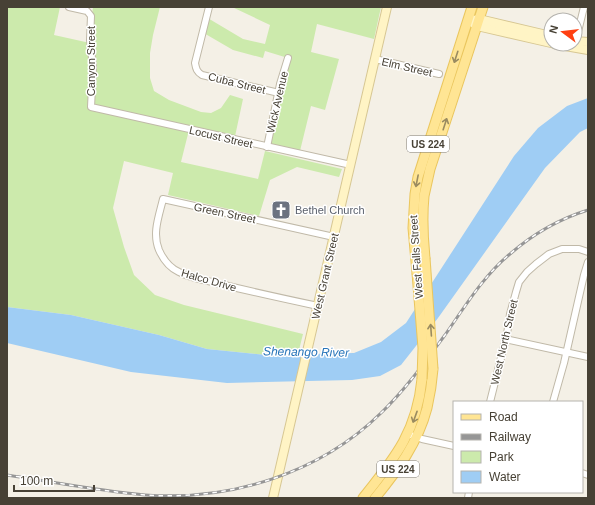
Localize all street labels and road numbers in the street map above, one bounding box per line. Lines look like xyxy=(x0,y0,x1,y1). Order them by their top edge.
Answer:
street label: Canyon Street xyxy=(85,26,97,96)
street label: Elm Street xyxy=(381,55,433,79)
street label: Cuba Street xyxy=(207,70,267,96)
street label: Wick Avenue xyxy=(264,70,290,134)
street label: Locust Street xyxy=(188,124,254,150)
road number: US 224 xyxy=(407,136,449,152)
street label: Green Street xyxy=(193,201,257,225)
street label: West Falls Street xyxy=(407,215,425,299)
street label: West Grant Street xyxy=(309,232,341,320)
street label: Halco Drive xyxy=(180,266,238,294)
street label: West North Street xyxy=(488,298,520,386)
road number: US 224 xyxy=(377,461,419,477)

